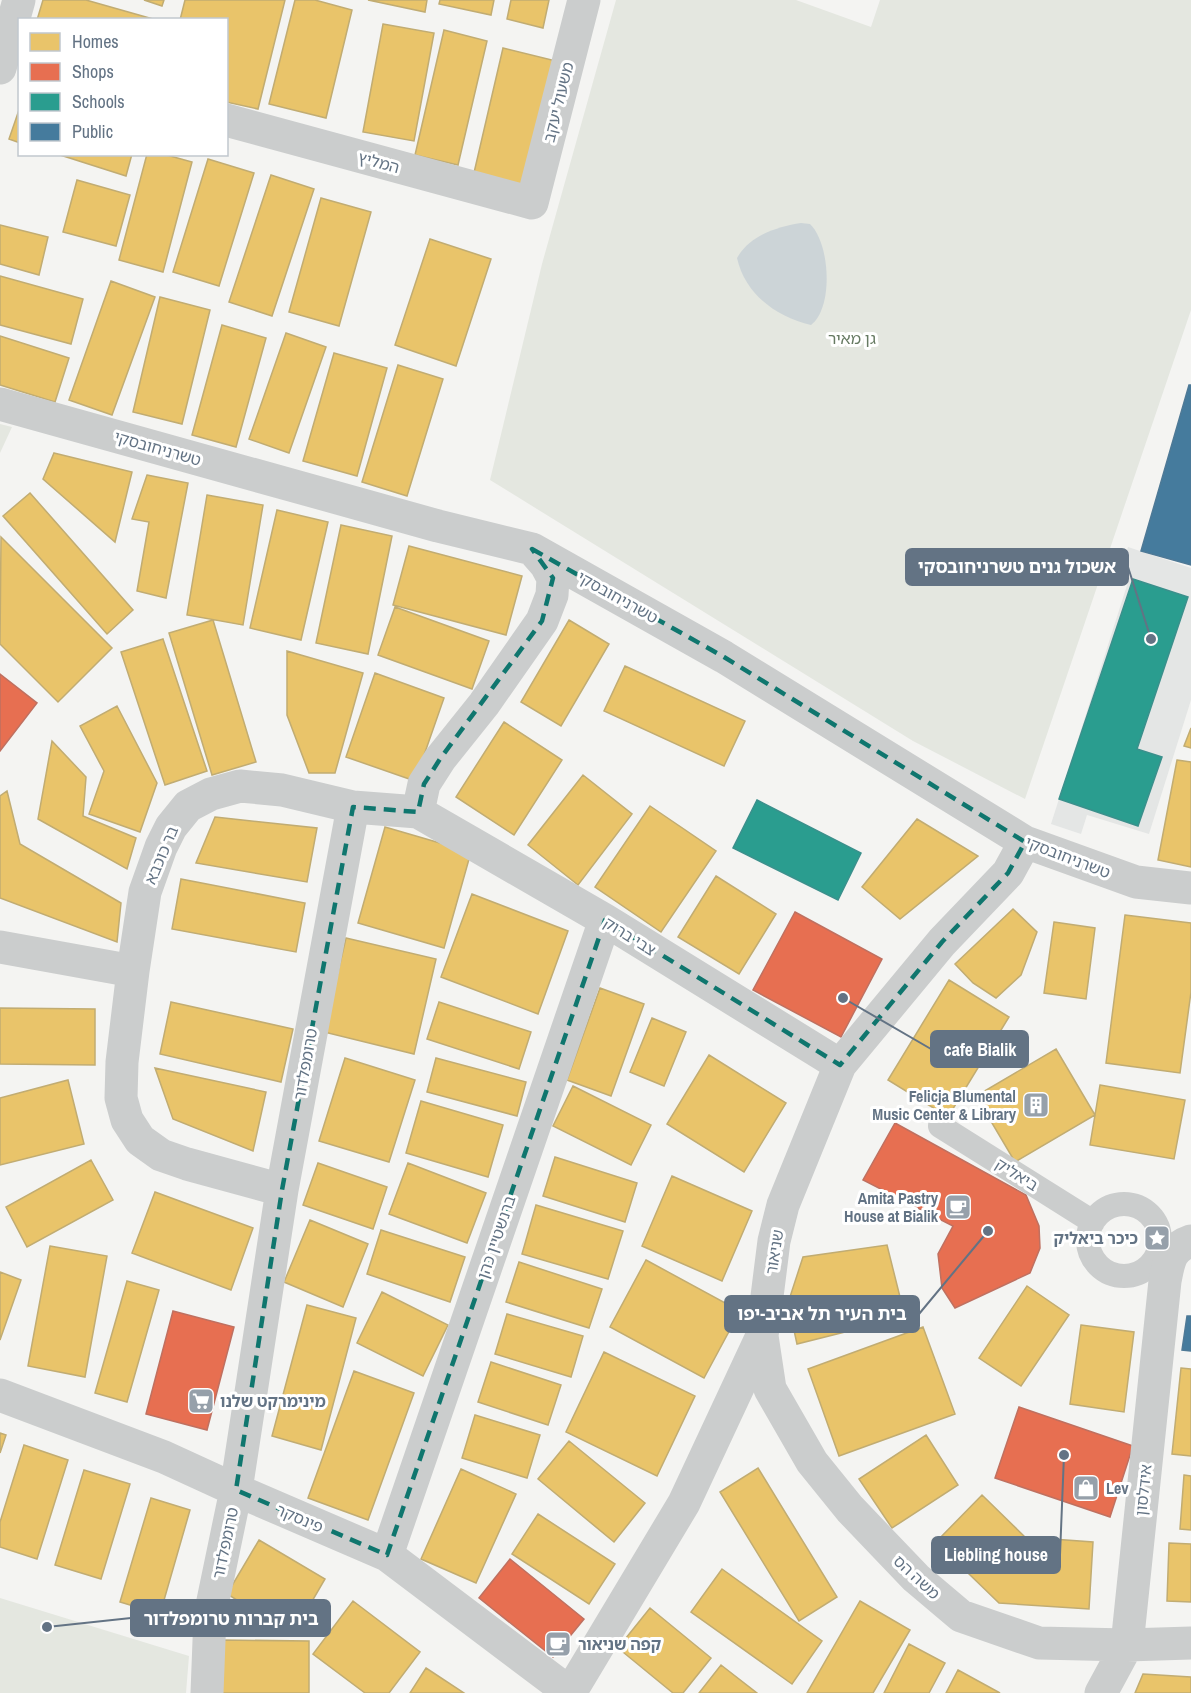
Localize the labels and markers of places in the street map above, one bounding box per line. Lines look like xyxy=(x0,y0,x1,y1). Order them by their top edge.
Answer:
callout: אשכול גנים טשרניחובסקי xyxy=(906,549,1128,585)
callout: cafe Bialik xyxy=(931,1031,1028,1067)
place label: Felicja Blumental Music Center & Library xyxy=(872,1085,1017,1125)
building icon: Felicja Blumental Music Center & Library xyxy=(1021,1090,1051,1120)
place label: Amita Pastry House at Bialik xyxy=(844,1187,939,1227)
cafe icon: Amita Pastry House at Bialik xyxy=(943,1192,973,1222)
place icon: כיכר ביאליק xyxy=(1142,1223,1172,1253)
place label: כיכר ביאליק xyxy=(1053,1227,1138,1249)
callout: בית העיר תל אביב-יפו xyxy=(725,1296,919,1332)
supermarket icon: מינימרקט שלנו xyxy=(186,1386,216,1416)
place label: מינימרקט שלנו xyxy=(220,1390,326,1412)
shop icon: Lev xyxy=(1071,1473,1101,1503)
place label: Lev xyxy=(1106,1477,1129,1499)
callout: Liebling house xyxy=(932,1537,1060,1573)
callout: בית קברות טרומפלדור xyxy=(131,1600,330,1636)
cafe icon: קפה שניאור xyxy=(543,1629,573,1659)
place label: קפה שניאור xyxy=(578,1633,662,1655)

